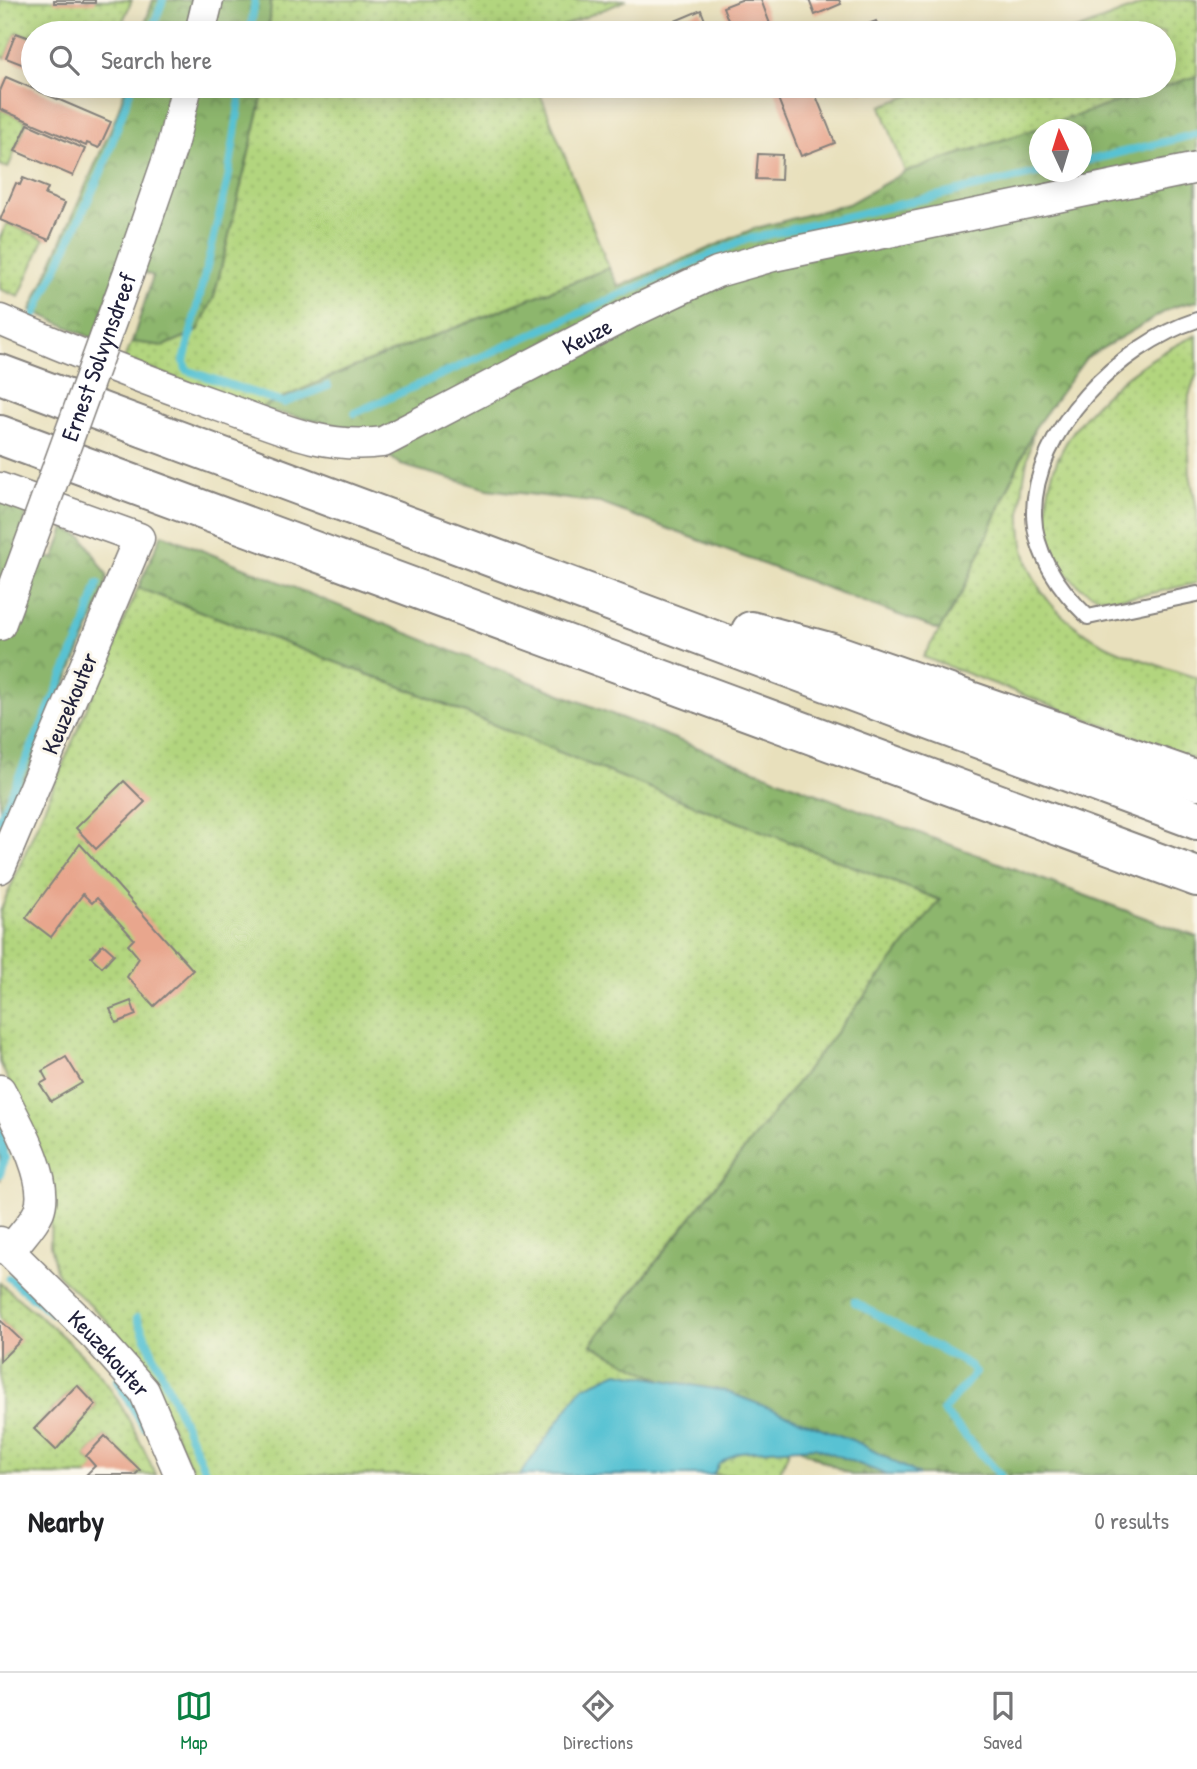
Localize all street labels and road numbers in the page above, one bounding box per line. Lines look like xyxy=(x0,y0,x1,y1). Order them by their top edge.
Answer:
street label: Ernest Solvynsdreef xyxy=(53,268,144,445)
street label: Keuze xyxy=(556,309,617,362)
street label: Keuzekouter xyxy=(33,647,105,759)
street label: Keuzekouter xyxy=(61,1302,158,1404)

